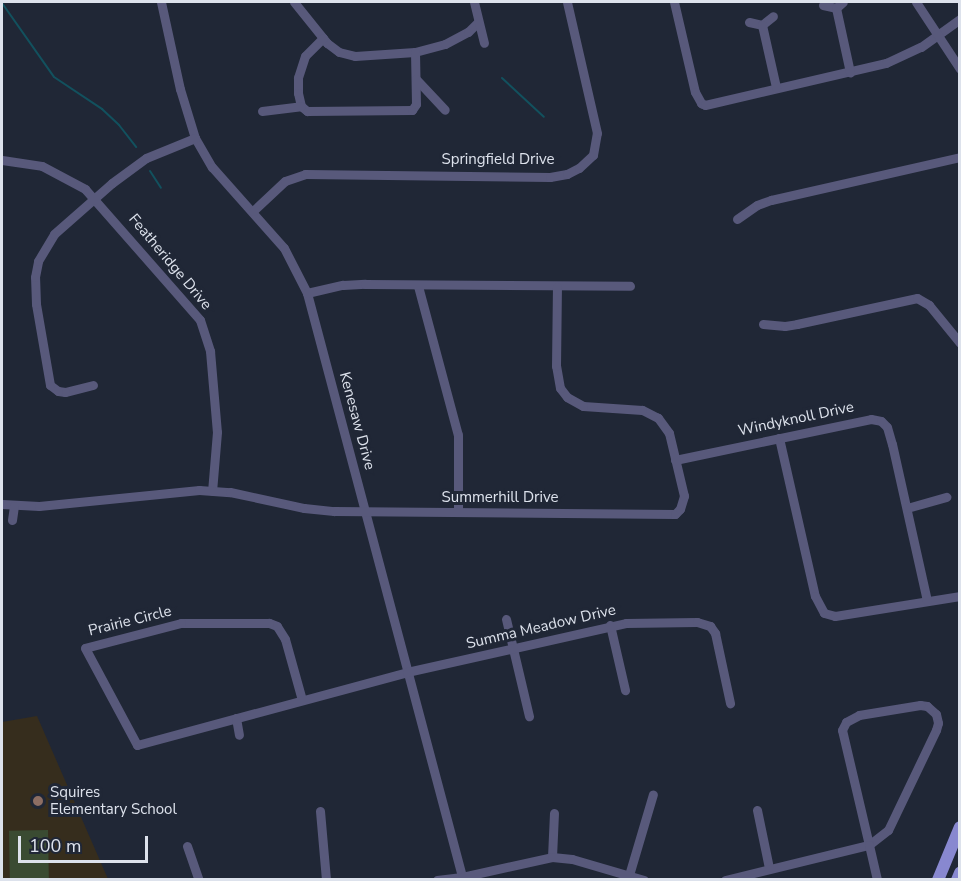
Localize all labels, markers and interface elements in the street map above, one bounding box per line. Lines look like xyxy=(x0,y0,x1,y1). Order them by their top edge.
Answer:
street label: Springfield Drive xyxy=(441,151,555,169)
street label: Featheridge Drive xyxy=(125,210,215,314)
street label: Kenesaw Drive xyxy=(335,370,379,472)
street label: Windyknoll Drive xyxy=(737,398,855,440)
street label: Summerhill Drive xyxy=(442,489,558,507)
street label: Summa Meadow Drive xyxy=(464,601,618,653)
street label: Prairie Circle xyxy=(87,602,173,640)
place label: Squires Elementary School xyxy=(50,783,177,818)
marker: Squires Elementary School xyxy=(31,794,45,808)
scale bar xyxy=(21,824,152,862)
text: 100 m xyxy=(29,834,81,858)

